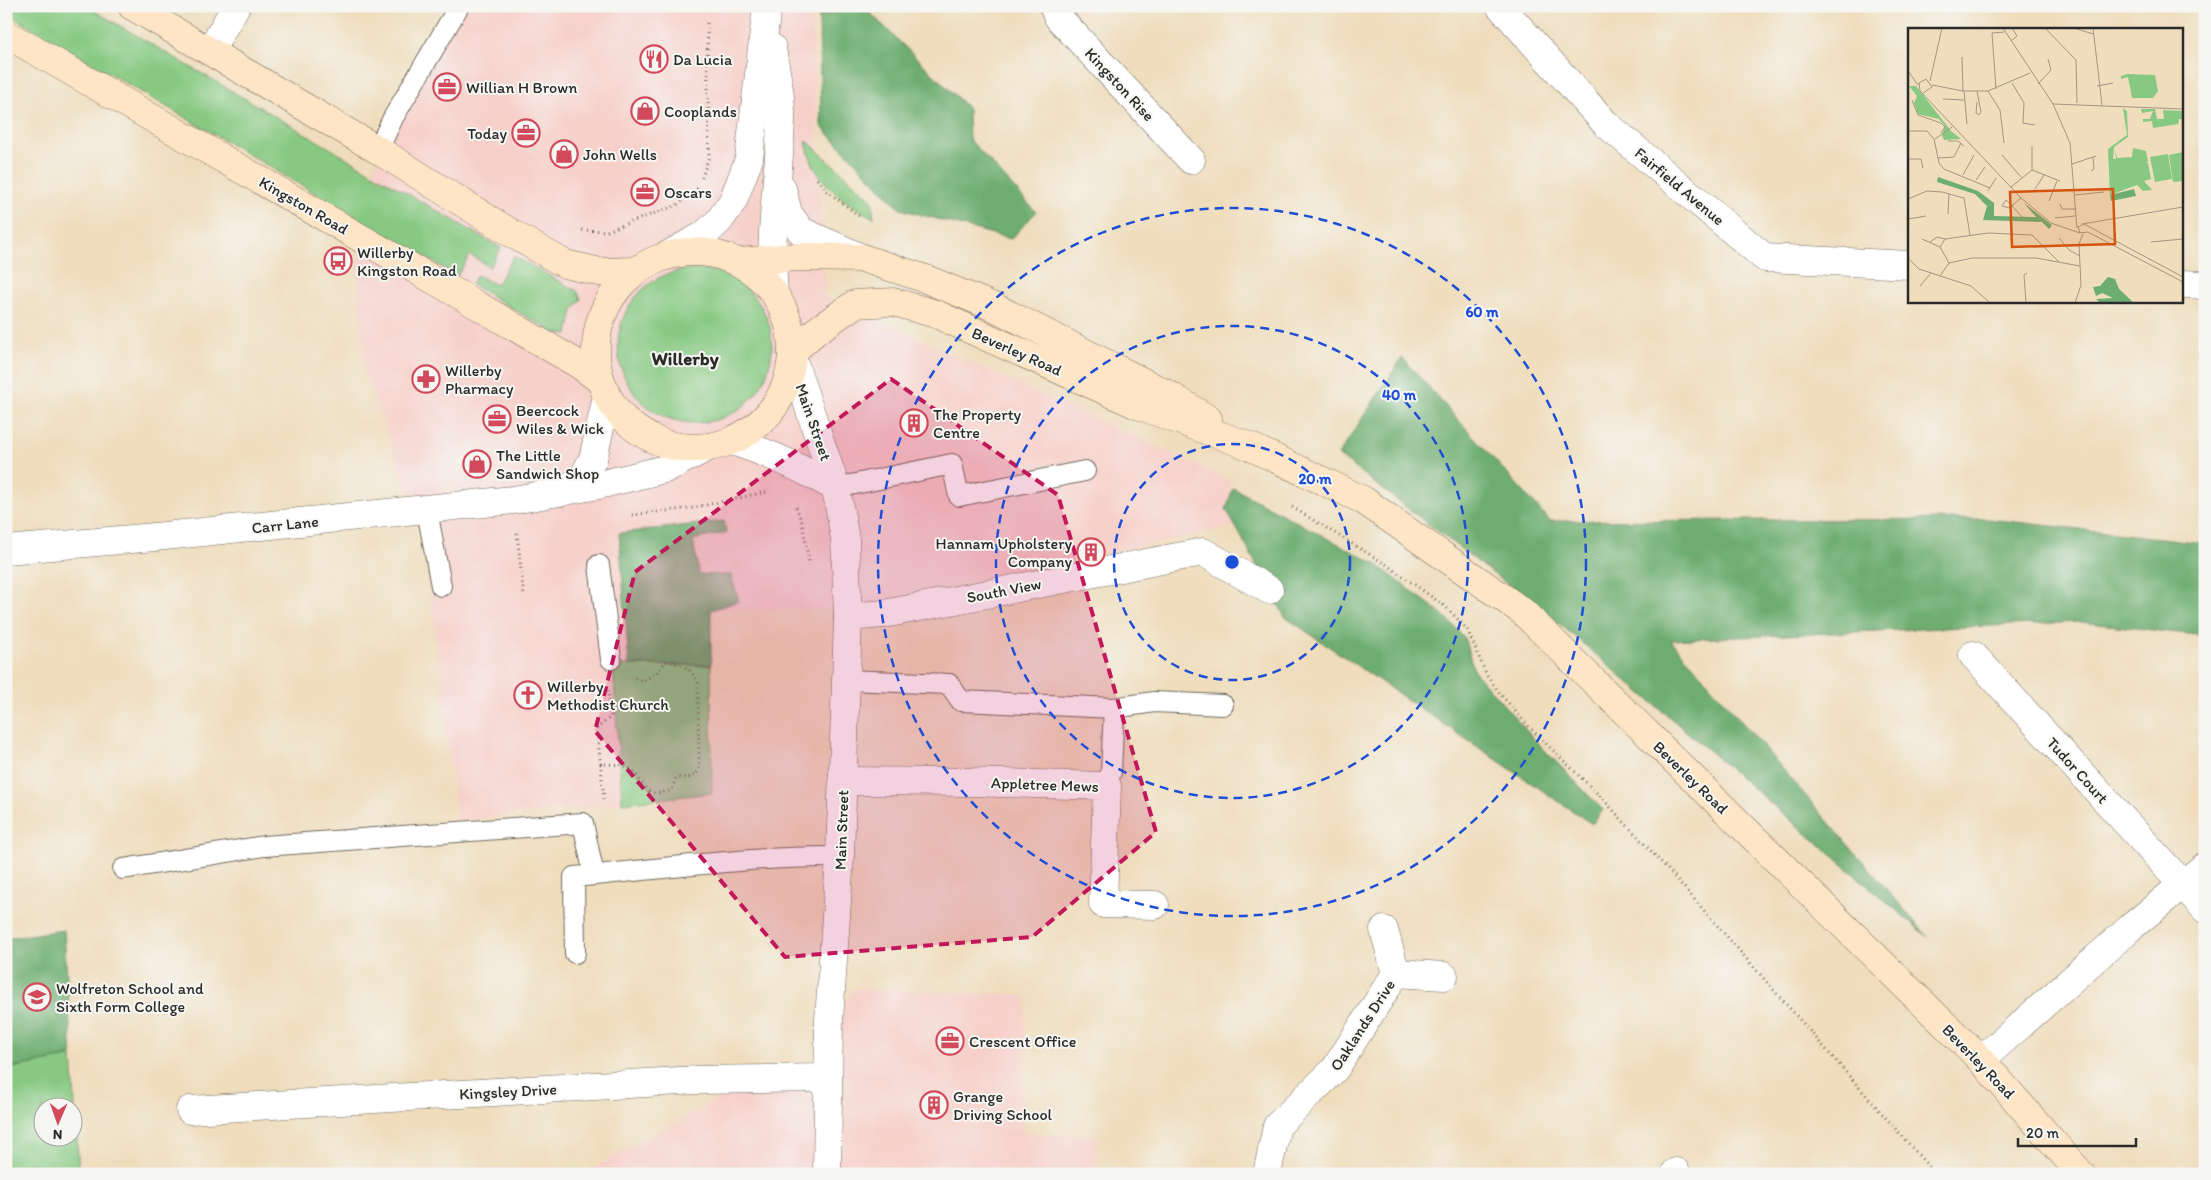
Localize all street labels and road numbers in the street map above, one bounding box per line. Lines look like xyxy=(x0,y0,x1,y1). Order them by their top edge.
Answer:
street label: Kingston Rise xyxy=(1081,44,1158,125)
street label: Fairfield Avenue xyxy=(1631,143,1729,230)
street label: Kingston Road xyxy=(256,172,352,239)
street label: Beverley Road xyxy=(969,323,1065,380)
street label: Main Street xyxy=(791,381,836,463)
street label: Carr Lane xyxy=(251,512,320,537)
street label: South View xyxy=(965,574,1043,607)
street label: Tudor Court xyxy=(2043,733,2112,807)
street label: Beverley Road xyxy=(1649,737,1732,818)
street label: Appletree Mews xyxy=(991,773,1099,796)
street label: Main Street xyxy=(831,790,852,870)
street label: Oaklands Drive xyxy=(1326,976,1399,1075)
street label: Beverley Road xyxy=(1938,1020,2019,1103)
street label: Kingsley Drive xyxy=(459,1079,557,1104)

